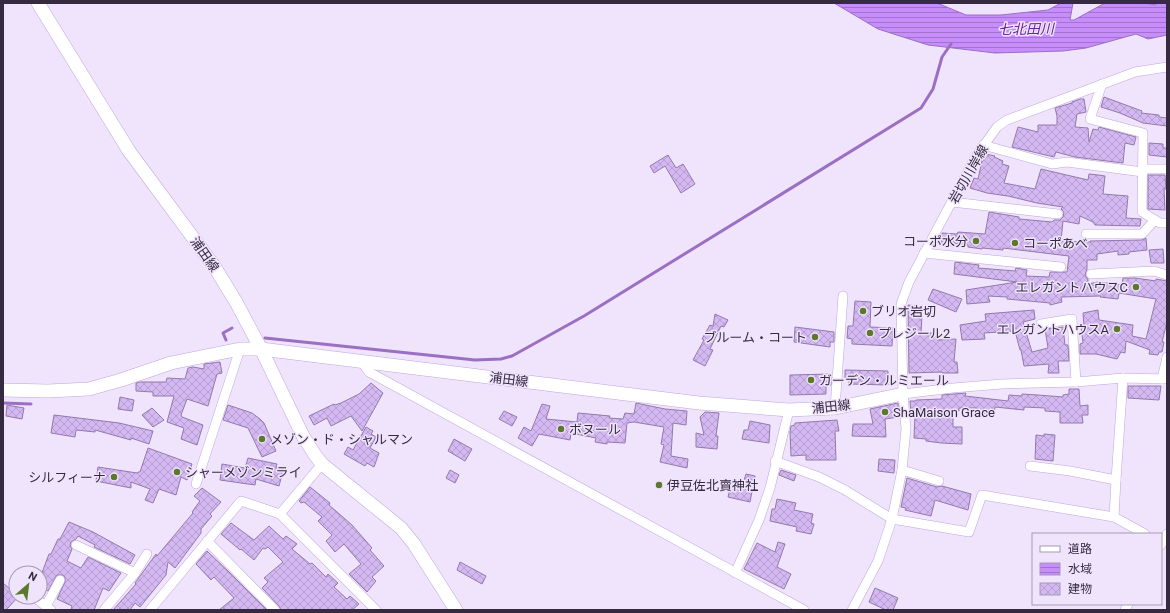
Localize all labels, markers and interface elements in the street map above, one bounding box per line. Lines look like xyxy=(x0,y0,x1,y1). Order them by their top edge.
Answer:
water label: 七北田川 xyxy=(998,20,1056,37)
street label: 岩切川岸線 xyxy=(946,142,991,206)
street label: 浦田線 xyxy=(187,234,222,275)
place label: コーポ水分 xyxy=(903,234,968,249)
marker: コーポ水分 xyxy=(971,236,981,246)
place label: コーポあべ xyxy=(1023,236,1088,251)
marker: コーポあべ xyxy=(1010,238,1020,248)
place label: エレガントハウスC xyxy=(1016,280,1128,295)
marker: エレガントハウスC xyxy=(1131,282,1141,292)
place label: ブリオ岩切 xyxy=(871,304,936,319)
marker: ブリオ岩切 xyxy=(858,306,868,316)
place label: エレガントハウスA xyxy=(997,322,1110,337)
marker: エレガントハウスA xyxy=(1112,324,1122,334)
place label: プレジール2 xyxy=(878,326,950,341)
marker: プレジール2 xyxy=(865,328,875,338)
place label: ブルーム・コート xyxy=(703,330,807,345)
marker: ブルーム・コート xyxy=(810,332,820,342)
street label: 浦田線 xyxy=(489,370,529,389)
place label: ガーデン・ルミエール xyxy=(819,373,949,388)
marker: ガーデン・ルミエール xyxy=(806,375,816,385)
street label: 浦田線 xyxy=(811,397,851,416)
place label: ShaMaison Grace xyxy=(893,405,995,420)
marker: ShaMaison Grace xyxy=(880,407,890,417)
place label: ボヌール xyxy=(569,422,621,437)
marker: ボヌール xyxy=(556,424,566,434)
place label: メゾン・ド・シャルマン xyxy=(270,432,413,447)
marker: メゾン・ド・シャルマン xyxy=(257,434,267,444)
place label: シャーメゾンミライ xyxy=(185,465,301,480)
marker: シャーメゾンミライ xyxy=(172,467,182,477)
place label: シルフィーナ xyxy=(28,470,106,485)
marker: シルフィーナ xyxy=(109,472,119,482)
place label: 伊豆佐北賣神社 xyxy=(667,478,758,493)
marker: 伊豆佐北賣神社 xyxy=(654,480,664,490)
legend xyxy=(1032,533,1162,605)
text: 道路 xyxy=(1068,542,1092,556)
text: 水域 xyxy=(1068,562,1092,576)
north arrow xyxy=(8,565,48,605)
text: N xyxy=(26,569,39,584)
text: 建物 xyxy=(1068,582,1092,596)

